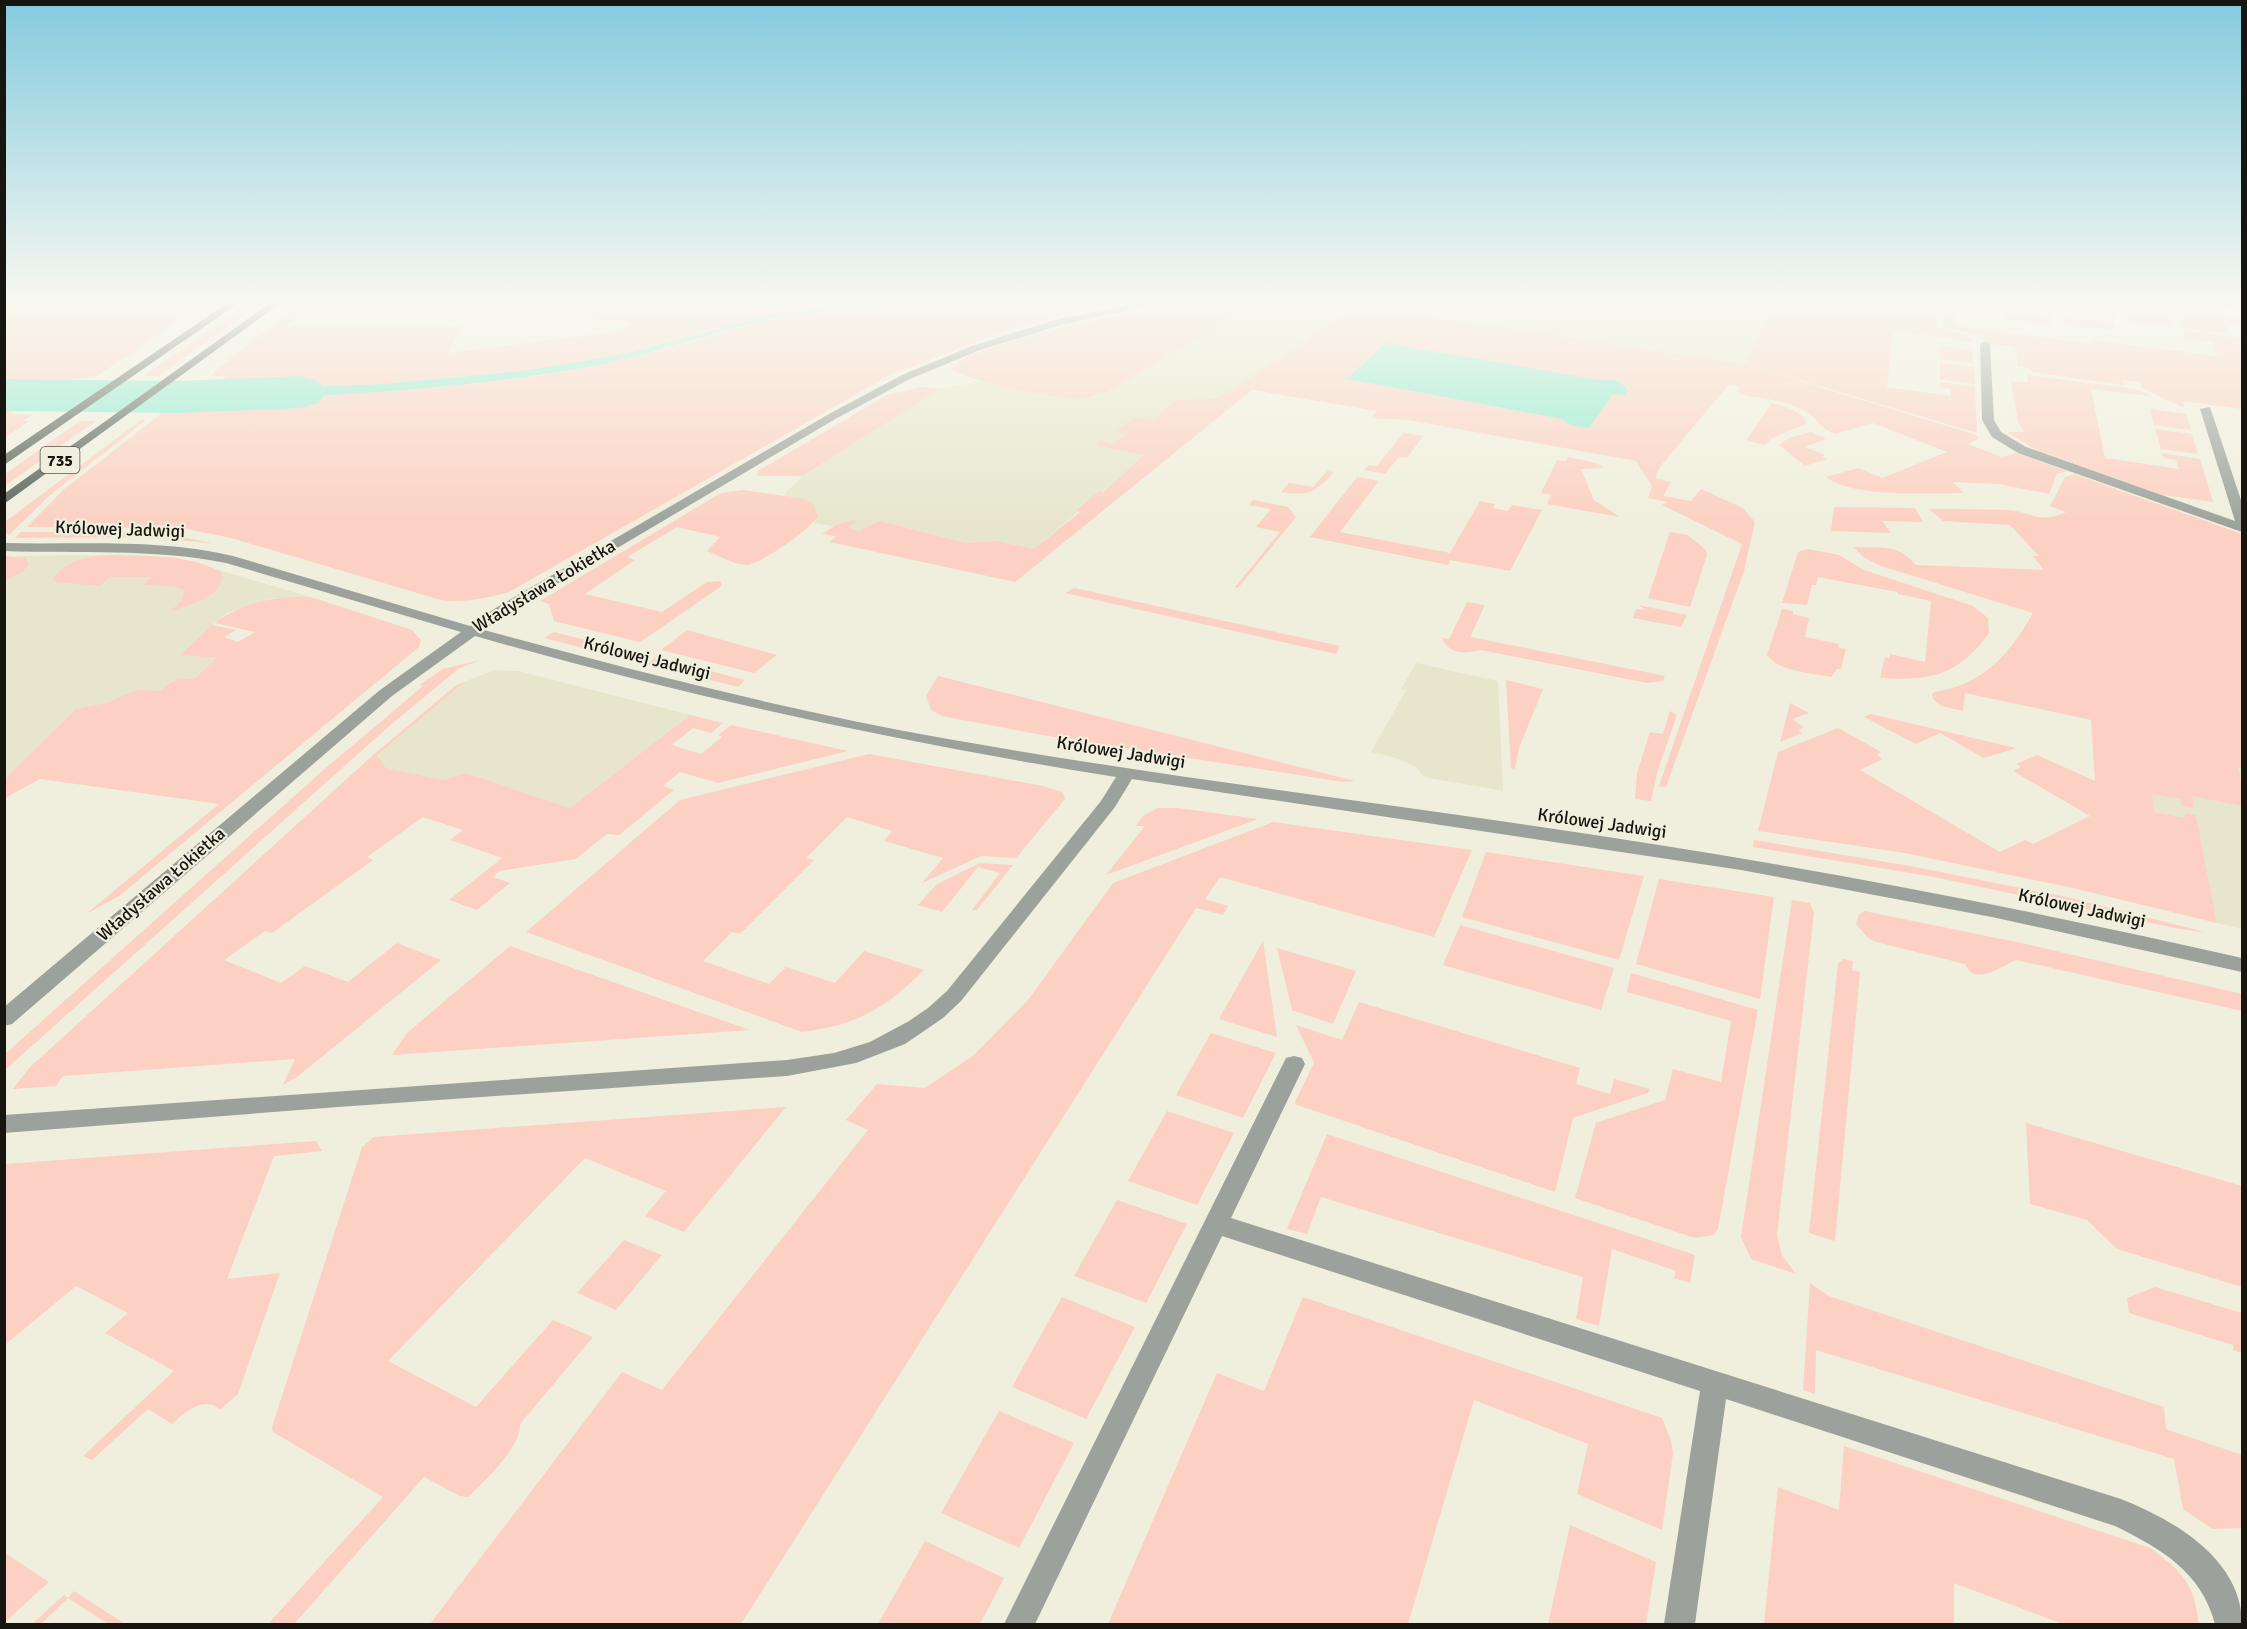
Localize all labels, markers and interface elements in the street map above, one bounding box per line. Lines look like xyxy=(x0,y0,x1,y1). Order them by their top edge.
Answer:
road number: 735 xyxy=(40,447,80,473)
street label: Królowej Jadwigi xyxy=(55,516,185,542)
street label: Władysława Łokietka xyxy=(469,535,619,637)
street label: Królowej Jadwigi xyxy=(581,632,713,684)
street label: Królowej Jadwigi xyxy=(1055,731,1187,773)
street label: Królowej Jadwigi xyxy=(1536,803,1668,843)
street label: Władysława Łokietka xyxy=(92,822,230,946)
street label: Królowej Jadwigi xyxy=(2016,884,2148,932)

